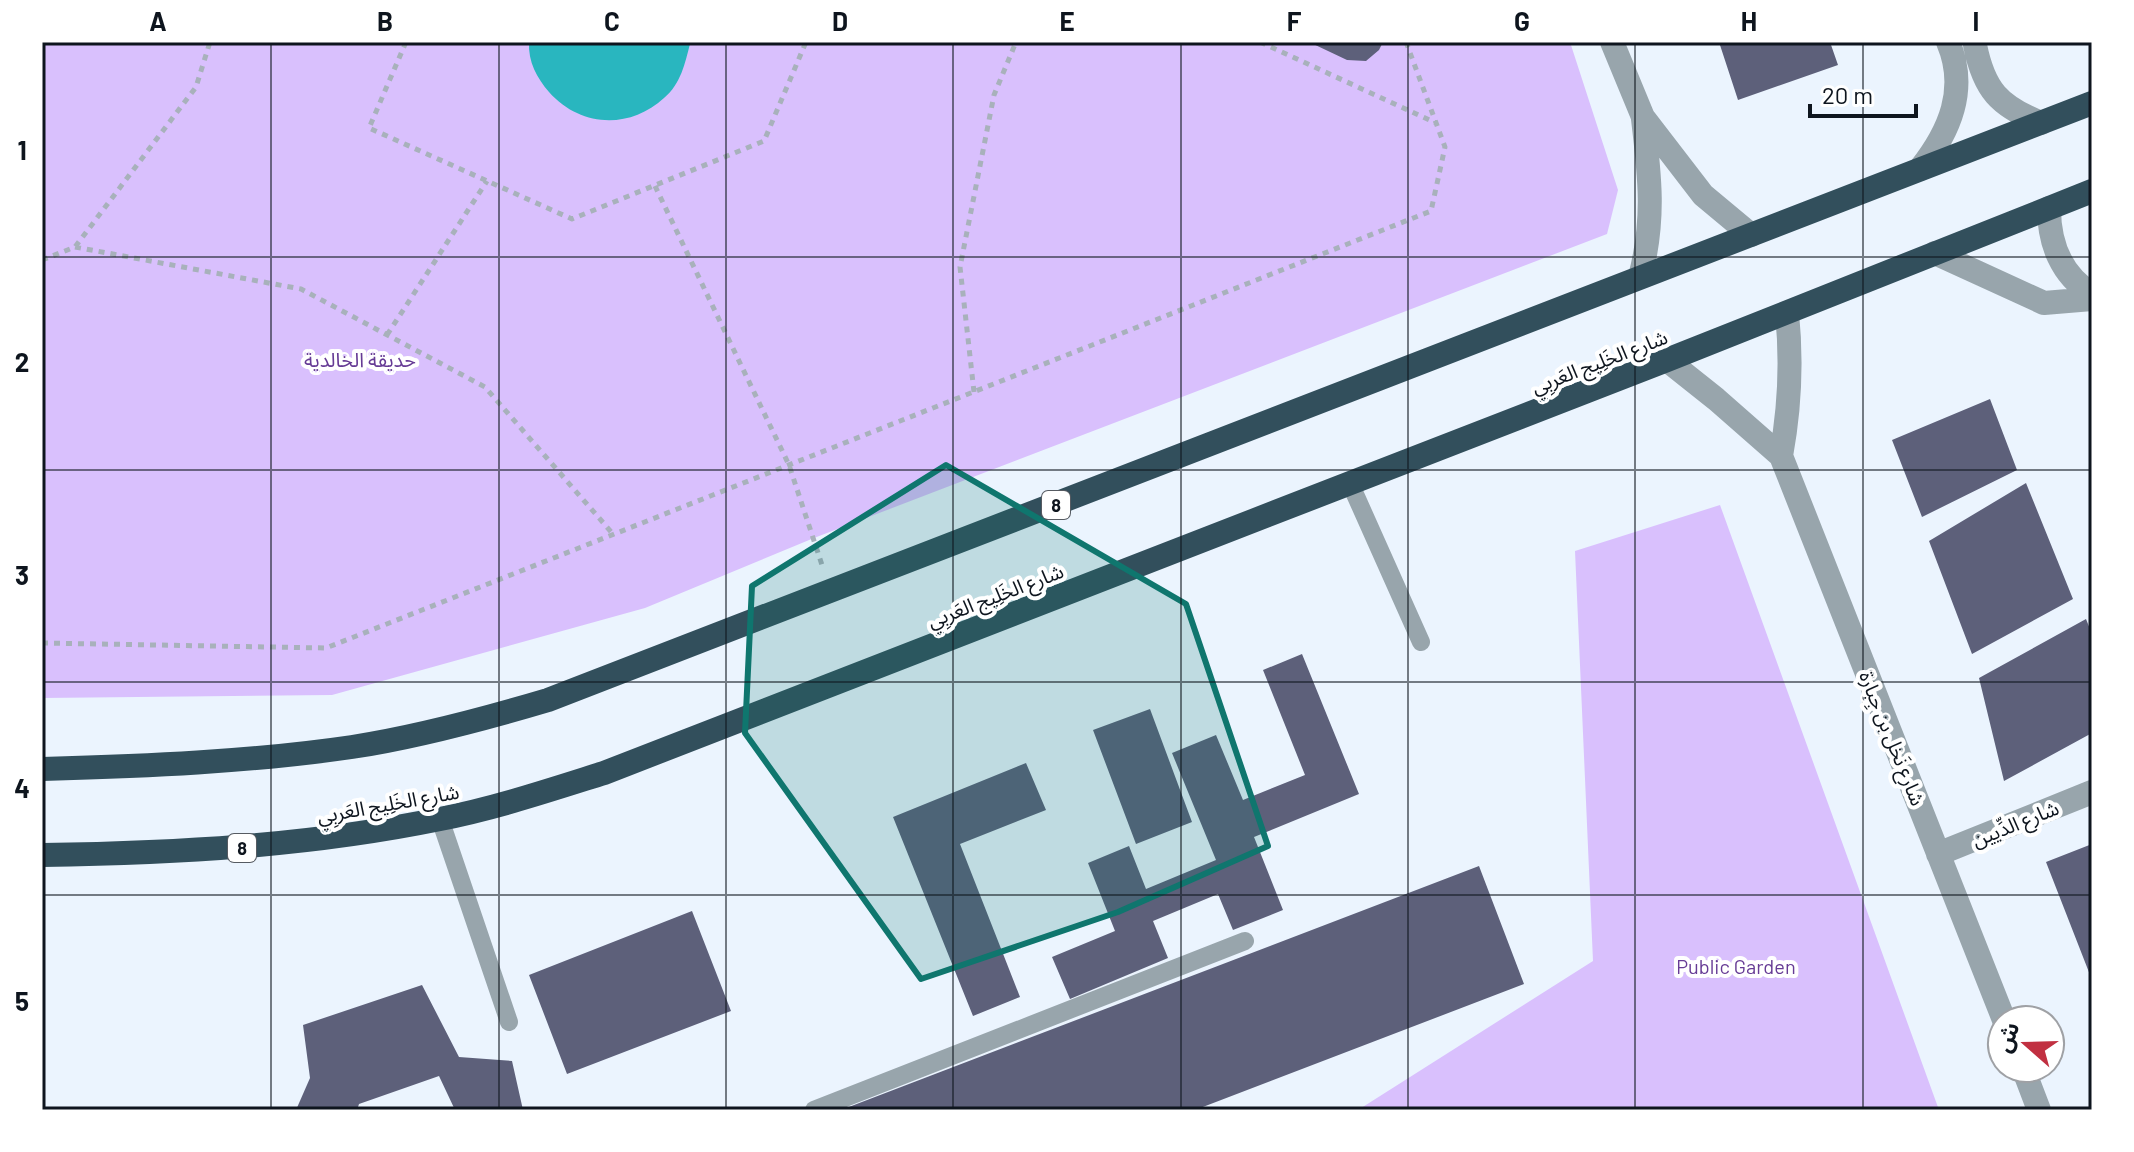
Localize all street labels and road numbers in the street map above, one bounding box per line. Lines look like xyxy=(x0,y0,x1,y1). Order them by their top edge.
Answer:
street label: شارع الخَلِيج العَربِي xyxy=(1528,324,1672,402)
road number: 8 xyxy=(1042,491,1070,519)
street label: شارع الخَلِيج العَربِي xyxy=(924,558,1068,636)
street label: شارع نَخل بن جِبارة xyxy=(1851,667,1931,810)
street label: شارع الخَلِيج العَربِي xyxy=(315,779,462,832)
street label: شارع الدِّيين xyxy=(1968,794,2063,855)
road number: 8 xyxy=(228,834,256,862)

